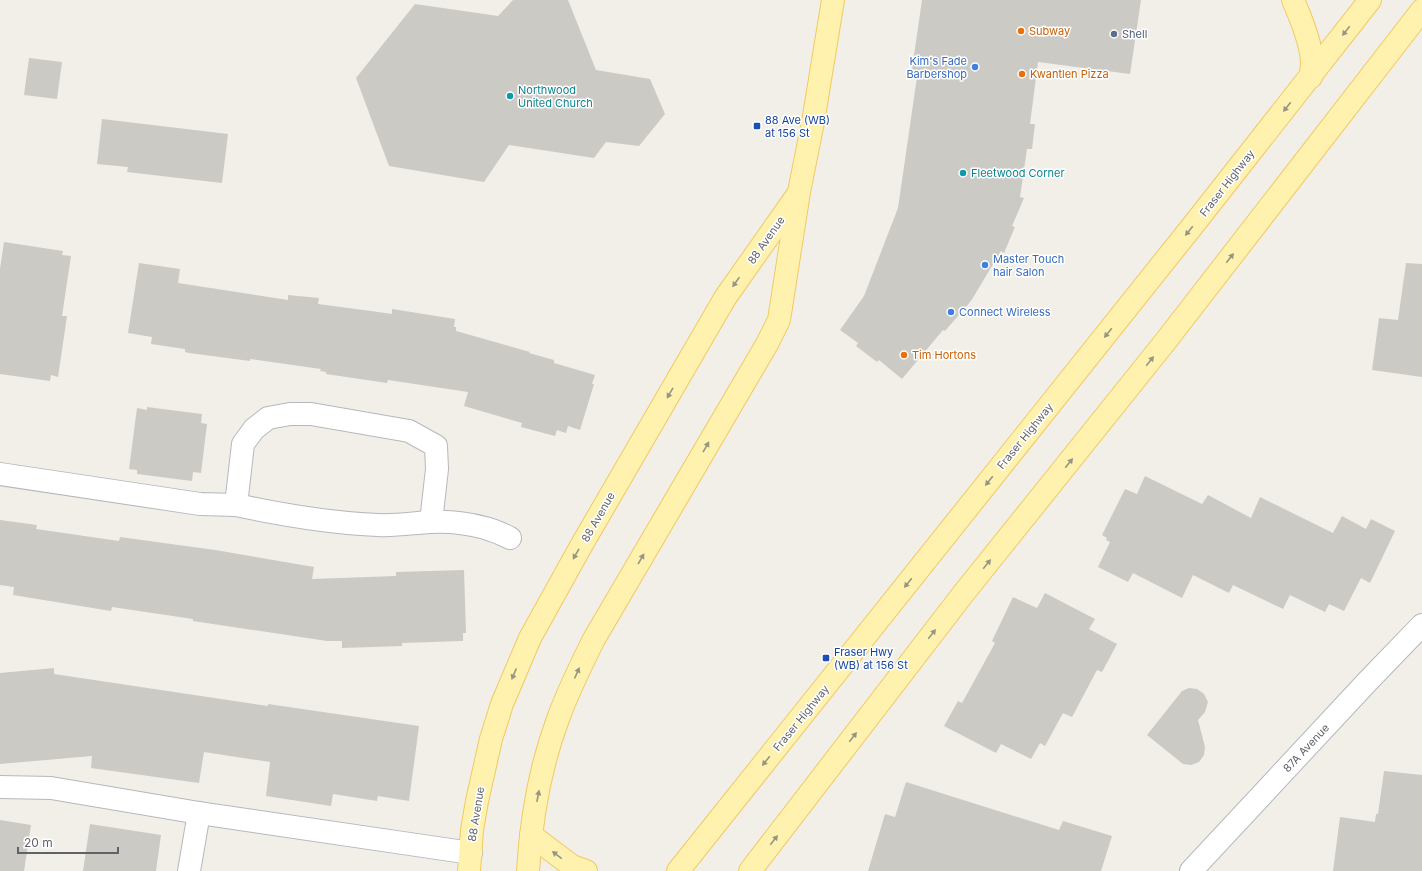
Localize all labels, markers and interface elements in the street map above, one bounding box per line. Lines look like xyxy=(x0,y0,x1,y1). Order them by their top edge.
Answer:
place label: Subway xyxy=(1029,24,1070,38)
one-way arrow xyxy=(1342,25,1350,36)
marker: Subway xyxy=(1016,26,1026,36)
place label: Shell xyxy=(1122,27,1147,41)
marker: Shell xyxy=(1109,29,1119,39)
place label: Kim's Fade Barbershop xyxy=(906,54,967,81)
marker: Kim's Fade Barbershop xyxy=(970,62,980,72)
place label: Kwantlen Pizza xyxy=(1030,67,1109,81)
marker: Kwantlen Pizza xyxy=(1017,69,1027,79)
place label: Northwood United Church xyxy=(518,83,593,110)
marker: Northwood United Church xyxy=(505,91,515,101)
one-way arrow xyxy=(1282,102,1291,113)
place label: 88 Ave (WB) at 156 St xyxy=(765,113,830,140)
marker: 88 Ave (WB) at 156 St xyxy=(752,121,762,131)
street label: Fraser Highway xyxy=(1196,147,1258,219)
place label: Fleetwood Corner xyxy=(971,166,1065,180)
marker: Fleetwood Corner xyxy=(958,168,968,178)
street label: 88 Avenue xyxy=(744,213,788,267)
one-way arrow xyxy=(1184,226,1193,237)
place label: Master Touch hair Salon xyxy=(993,252,1064,279)
one-way arrow xyxy=(1225,253,1234,264)
marker: Master Touch hair Salon xyxy=(980,260,990,270)
one-way arrow xyxy=(732,276,740,287)
place label: Connect Wireless xyxy=(959,305,1051,319)
marker: Connect Wireless xyxy=(946,307,956,317)
one-way arrow xyxy=(1103,327,1112,338)
place label: Tim Hortons xyxy=(912,348,976,362)
marker: Tim Hortons xyxy=(899,350,909,360)
one-way arrow xyxy=(1145,355,1154,366)
one-way arrow xyxy=(666,387,673,399)
street label: Fraser Highway xyxy=(994,400,1056,472)
one-way arrow xyxy=(703,441,710,453)
one-way arrow xyxy=(1065,457,1073,468)
one-way arrow xyxy=(985,476,993,487)
street label: 88 Avenue xyxy=(578,490,618,544)
one-way arrow xyxy=(573,548,580,560)
one-way arrow xyxy=(637,553,644,565)
one-way arrow xyxy=(983,559,992,570)
one-way arrow xyxy=(904,578,912,589)
one-way arrow xyxy=(928,629,937,640)
place label: Fraser Hwy (WB) at 156 St xyxy=(834,645,908,672)
marker: Fraser Hwy (WB) at 156 St xyxy=(821,653,831,663)
one-way arrow xyxy=(574,667,580,678)
one-way arrow xyxy=(511,668,517,680)
street label: Fraser Highway xyxy=(770,682,832,754)
street label: 87A Avenue xyxy=(1280,721,1332,775)
one-way arrow xyxy=(849,732,857,743)
one-way arrow xyxy=(761,756,770,767)
street label: 88 Avenue xyxy=(465,786,487,842)
one-way arrow xyxy=(535,790,541,802)
scale bar xyxy=(18,829,118,855)
text: 20 m xyxy=(24,835,53,850)
one-way arrow xyxy=(769,835,778,846)
one-way arrow xyxy=(552,850,563,859)

